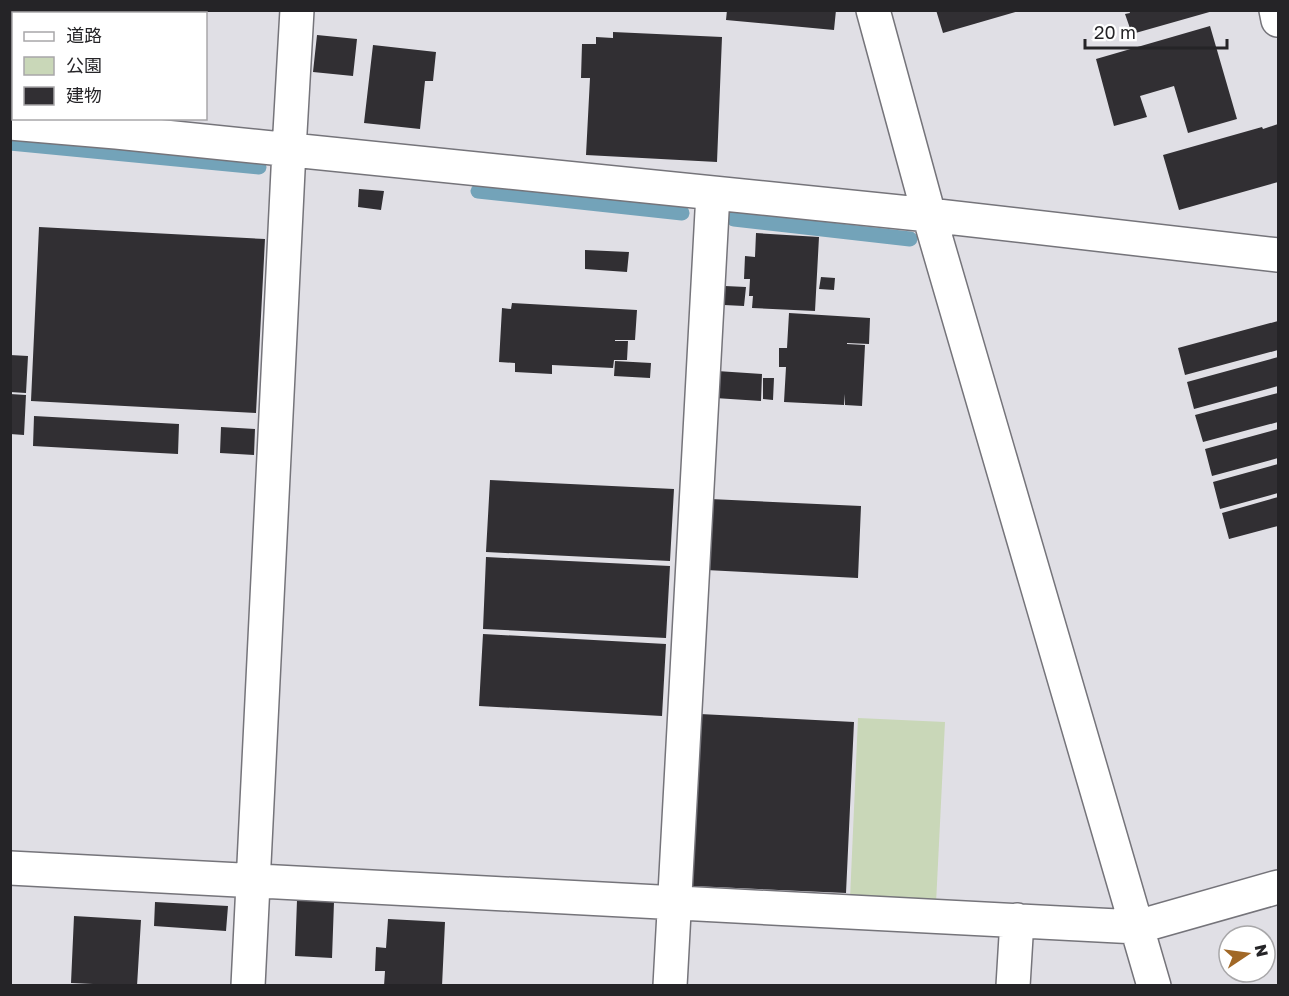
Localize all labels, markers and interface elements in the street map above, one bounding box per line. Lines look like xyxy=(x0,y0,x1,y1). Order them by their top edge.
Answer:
legend xyxy=(12,12,207,120)
scale bar xyxy=(1085,12,1228,50)
text: 20 m xyxy=(1094,21,1136,43)
text: 道路 xyxy=(66,24,102,46)
text: 公園 xyxy=(66,54,102,76)
text: 建物 xyxy=(66,84,102,106)
north arrow xyxy=(1217,924,1277,984)
text: N xyxy=(1251,942,1273,959)

